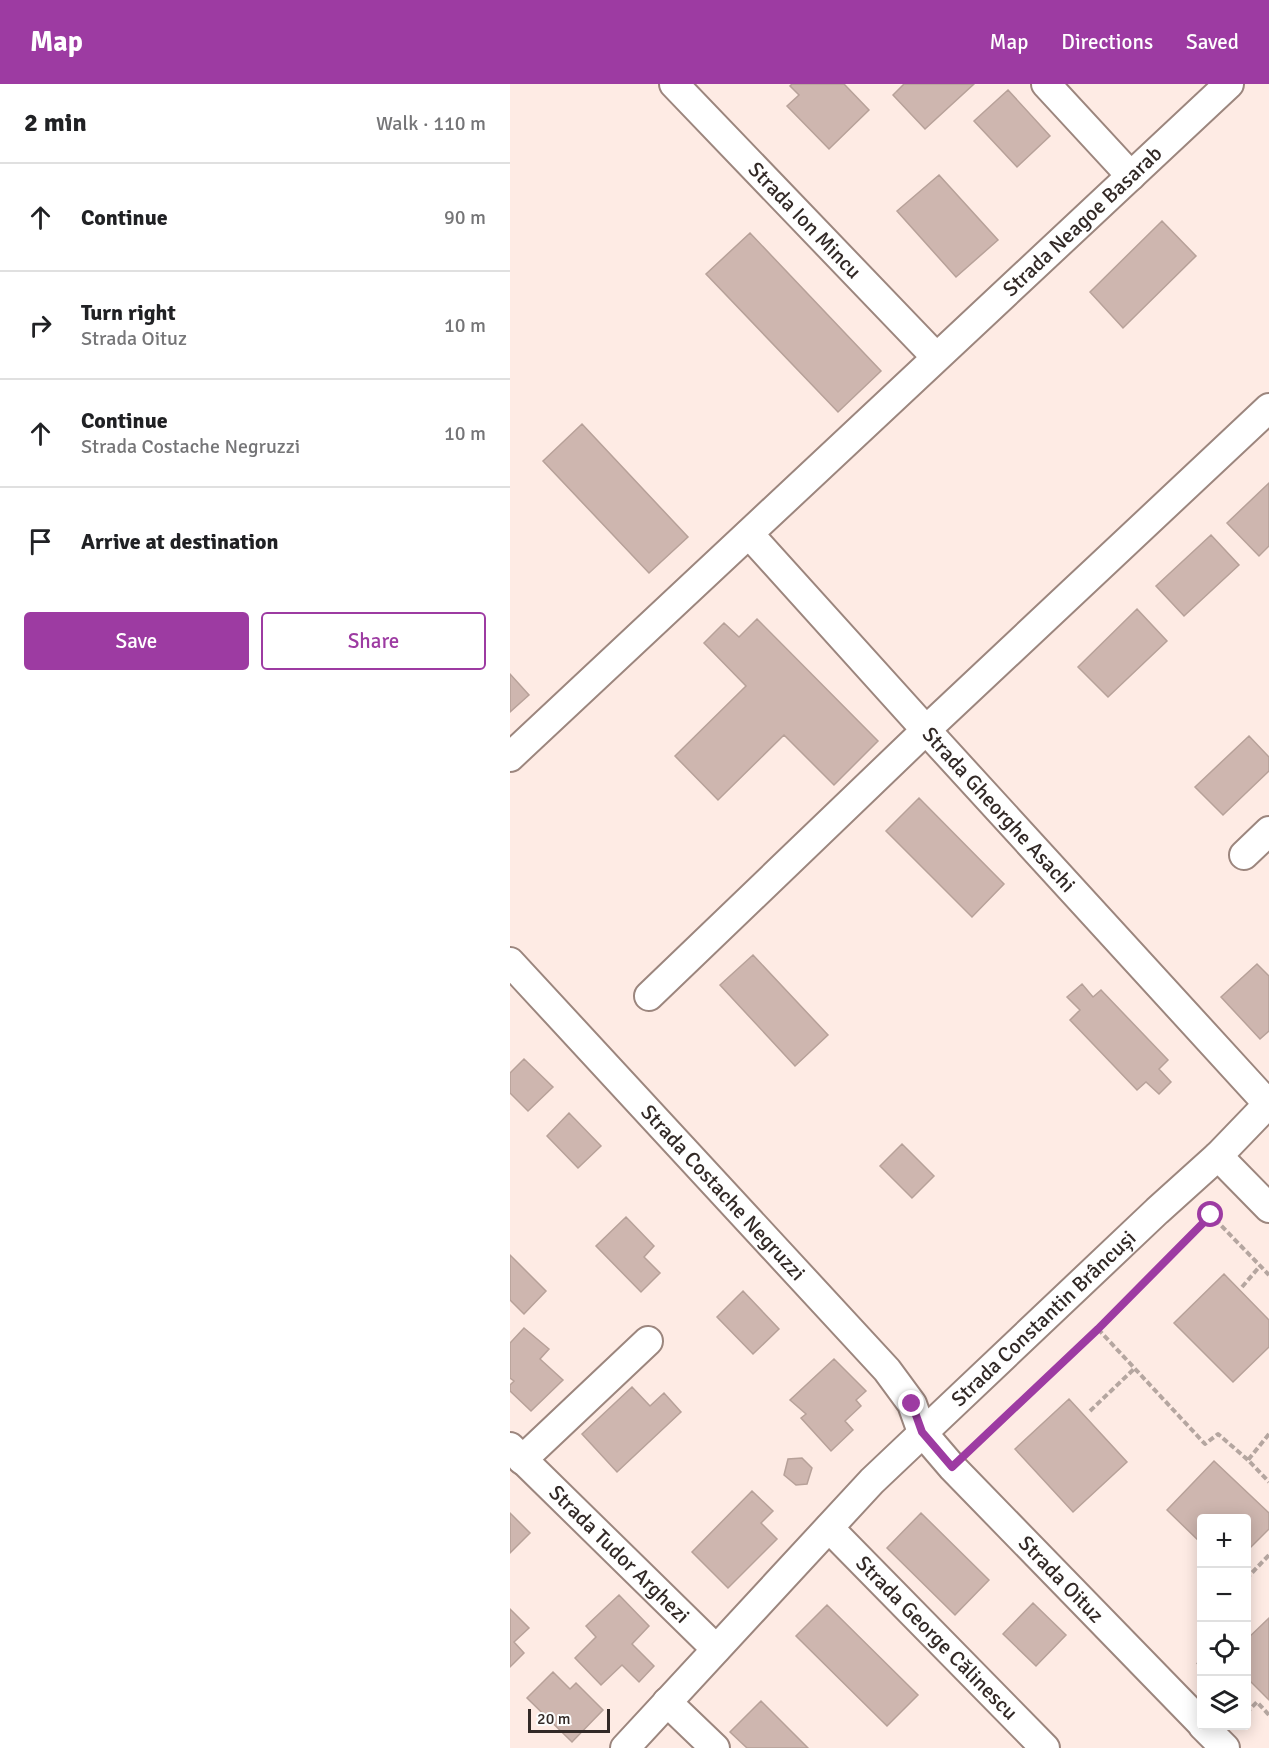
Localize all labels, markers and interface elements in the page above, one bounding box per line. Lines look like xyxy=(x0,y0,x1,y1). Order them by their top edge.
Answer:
text: Map xyxy=(30,25,83,59)
text: Map xyxy=(990,29,1028,55)
text: Directions xyxy=(1061,29,1153,55)
text: Saved xyxy=(1186,29,1239,55)
text: 2 min xyxy=(24,107,87,139)
text: Walk · 110 m xyxy=(376,111,486,136)
street label: Strada Neagoe Basarab xyxy=(997,140,1167,302)
street label: Strada Ion Mincu xyxy=(743,156,867,284)
icon: ahead xyxy=(24,201,57,234)
text: Continue xyxy=(81,204,168,231)
text: 90 m xyxy=(444,205,486,230)
text: Turn right xyxy=(81,299,176,326)
icon: right xyxy=(24,309,57,342)
text: 10 m xyxy=(444,313,486,338)
text: Strada Oituz xyxy=(81,326,187,351)
text: Continue xyxy=(81,407,168,434)
icon: ahead xyxy=(24,417,57,450)
text: 10 m xyxy=(444,421,486,446)
text: Strada Costache Negruzzi xyxy=(81,434,300,459)
icon: arrive xyxy=(24,525,57,558)
text: Arrive at destination xyxy=(81,528,278,555)
button: Save xyxy=(24,612,249,670)
button: Share xyxy=(261,612,486,670)
street label: Strada Gheorghe Asachi xyxy=(917,722,1081,898)
street label: Strada Costache Negruzzi xyxy=(635,1099,811,1286)
route start xyxy=(1197,1201,1223,1227)
street label: Strada Constantin Brâncuși xyxy=(946,1225,1141,1412)
route end xyxy=(898,1390,924,1416)
street label: Strada Tudor Arghezi xyxy=(544,1479,695,1629)
map controls xyxy=(1197,1514,1251,1730)
button: + xyxy=(1197,1514,1251,1568)
street label: Strada Oituz xyxy=(1013,1530,1109,1628)
street label: Strada George Călinescu xyxy=(851,1550,1023,1725)
button: − xyxy=(1197,1568,1251,1622)
button: locate xyxy=(1197,1622,1251,1676)
button: layers xyxy=(1197,1676,1251,1730)
scale bar xyxy=(528,1706,610,1734)
text: 20 m xyxy=(537,1709,571,1729)

